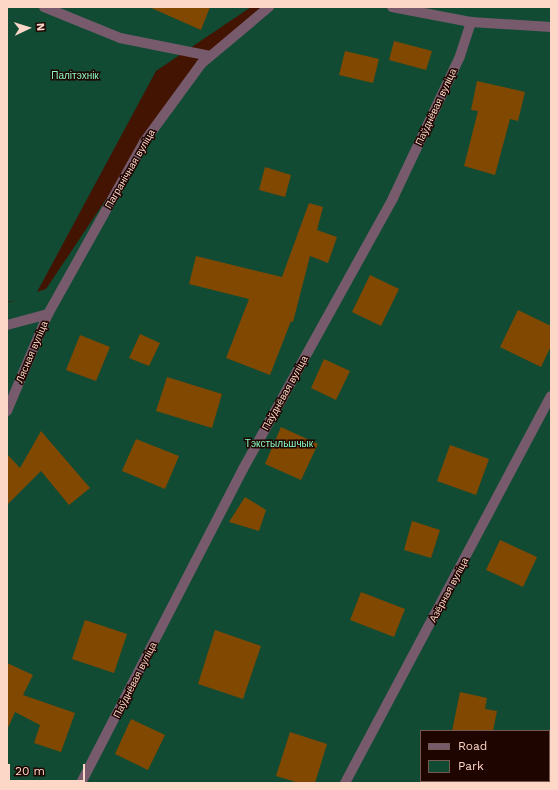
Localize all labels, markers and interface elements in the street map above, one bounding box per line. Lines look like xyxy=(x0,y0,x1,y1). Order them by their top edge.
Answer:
north arrow xyxy=(8,8,48,48)
text: N xyxy=(34,23,47,32)
street label: Паўднёвая вуліца xyxy=(413,67,459,147)
park label: Палітэхнік xyxy=(51,70,99,82)
street label: Пагранічная вуліца xyxy=(102,127,158,211)
street label: Лясная вуліца xyxy=(14,319,50,385)
street label: Паўднёвая вуліца xyxy=(260,354,310,432)
park label: Тэкстыльшчык xyxy=(245,438,313,450)
street label: Азёрная вуліца xyxy=(427,556,471,624)
street label: Паўднёвая вуліца xyxy=(111,640,159,720)
legend xyxy=(420,730,550,782)
text: Road xyxy=(458,739,487,753)
scale bar xyxy=(10,756,87,782)
text: Park xyxy=(458,759,484,773)
text: 20 m xyxy=(15,764,45,778)

